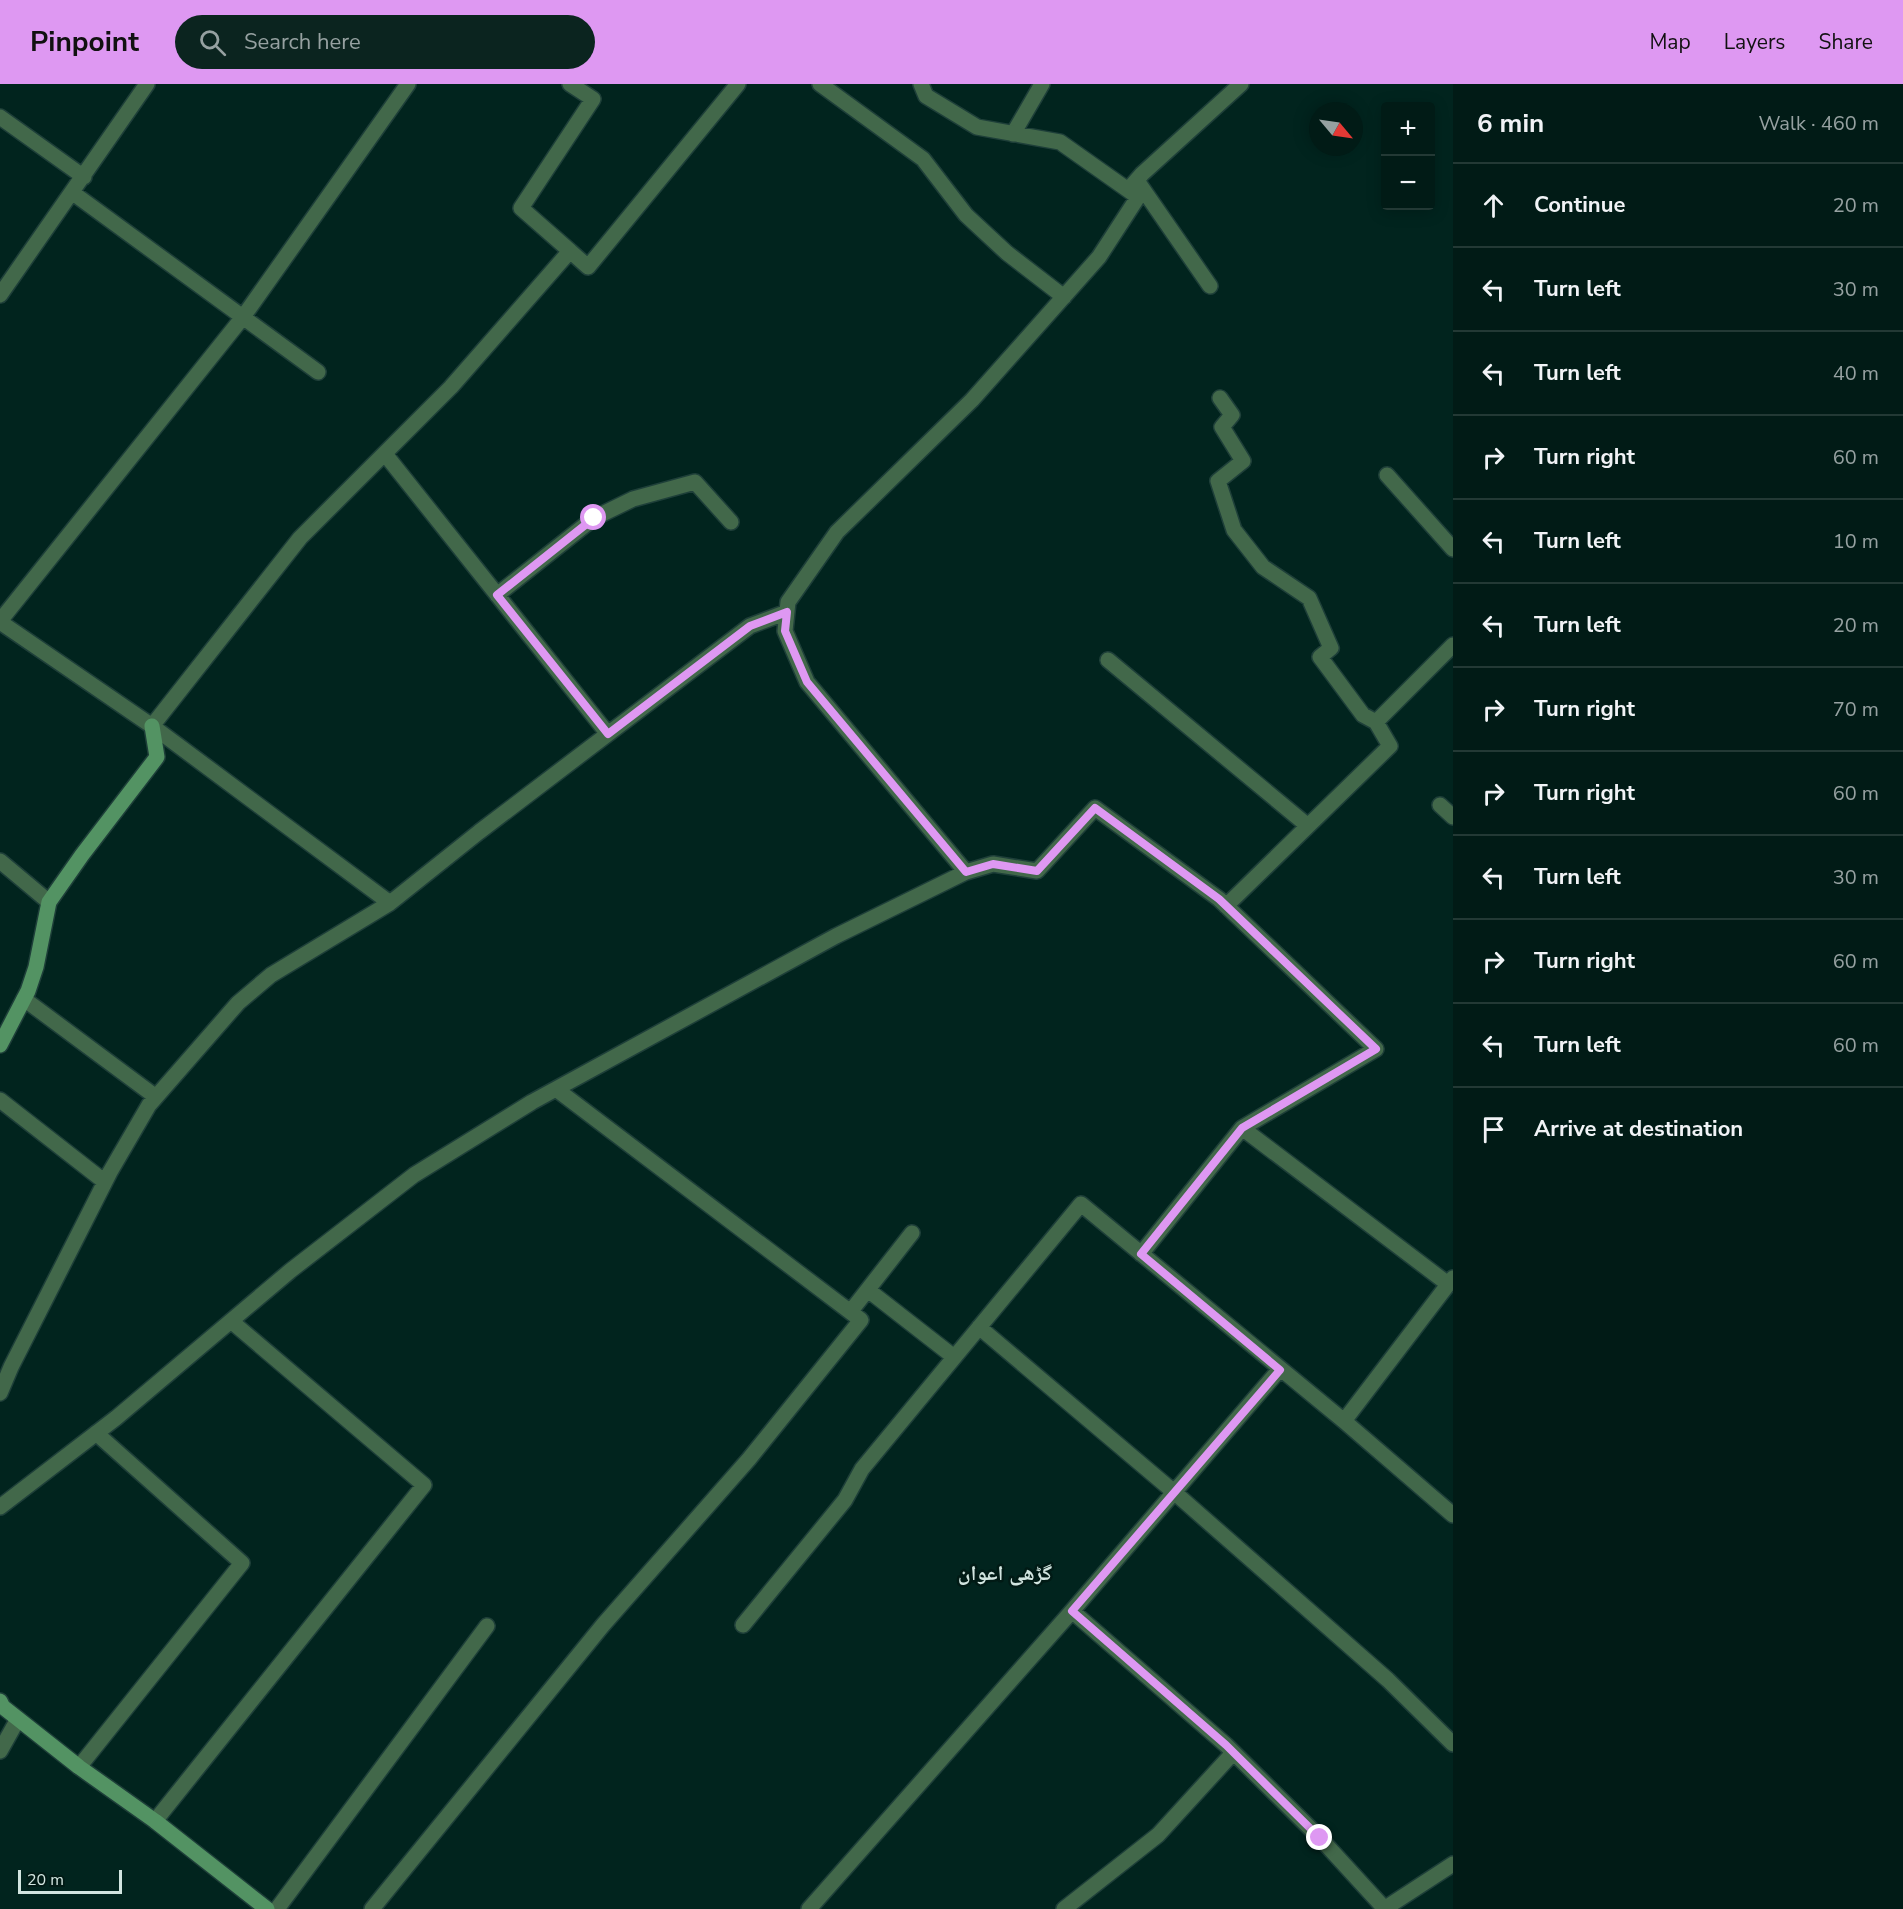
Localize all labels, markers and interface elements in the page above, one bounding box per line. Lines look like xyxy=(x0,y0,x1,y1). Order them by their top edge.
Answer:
search box xyxy=(175,15,595,69)
text: Pinpoint xyxy=(30,23,139,61)
icon: search xyxy=(196,26,229,59)
text: Search here xyxy=(244,27,361,57)
text: Map xyxy=(1649,28,1691,56)
text: Layers xyxy=(1724,28,1785,56)
text: Share xyxy=(1818,28,1873,56)
north arrow xyxy=(1309,102,1363,156)
map controls xyxy=(1381,102,1435,210)
button: + xyxy=(1381,102,1435,156)
text: 6 min xyxy=(1477,106,1544,141)
text: Walk · 460 m xyxy=(1759,110,1879,137)
button: − xyxy=(1381,156,1435,210)
icon: ahead xyxy=(1477,189,1510,222)
text: Continue xyxy=(1534,190,1625,220)
text: 20 m xyxy=(1833,192,1879,219)
icon: left xyxy=(1477,273,1510,306)
text: Turn left xyxy=(1534,274,1621,304)
text: 30 m xyxy=(1833,276,1879,303)
icon: left xyxy=(1477,357,1510,390)
text: Turn left xyxy=(1534,358,1621,388)
text: 40 m xyxy=(1833,360,1879,387)
icon: right xyxy=(1477,441,1510,474)
text: Turn right xyxy=(1534,442,1635,472)
text: 60 m xyxy=(1833,444,1879,471)
route start xyxy=(580,504,606,530)
icon: left xyxy=(1477,525,1510,558)
text: Turn left xyxy=(1534,526,1621,556)
text: 10 m xyxy=(1833,528,1879,555)
icon: left xyxy=(1477,609,1510,642)
text: Turn left xyxy=(1534,610,1621,640)
text: 20 m xyxy=(1833,612,1879,639)
icon: right xyxy=(1477,693,1510,726)
text: Turn right xyxy=(1534,694,1635,724)
text: 70 m xyxy=(1833,696,1879,723)
icon: right xyxy=(1477,777,1510,810)
text: Turn right xyxy=(1534,778,1635,808)
text: 60 m xyxy=(1833,780,1879,807)
icon: left xyxy=(1477,861,1510,894)
text: Turn left xyxy=(1534,862,1621,892)
text: 30 m xyxy=(1833,864,1879,891)
icon: right xyxy=(1477,945,1510,978)
text: Turn right xyxy=(1534,946,1635,976)
text: 60 m xyxy=(1833,948,1879,975)
icon: left xyxy=(1477,1029,1510,1062)
text: Turn left xyxy=(1534,1030,1621,1060)
text: 60 m xyxy=(1833,1032,1879,1059)
icon: arrive xyxy=(1477,1113,1510,1146)
text: Arrive at destination xyxy=(1534,1114,1743,1144)
district label: گڑھی اعوان xyxy=(958,1559,1052,1587)
route end xyxy=(1306,1824,1332,1850)
scale bar xyxy=(18,1867,122,1894)
text: 20 m xyxy=(27,1869,64,1891)

